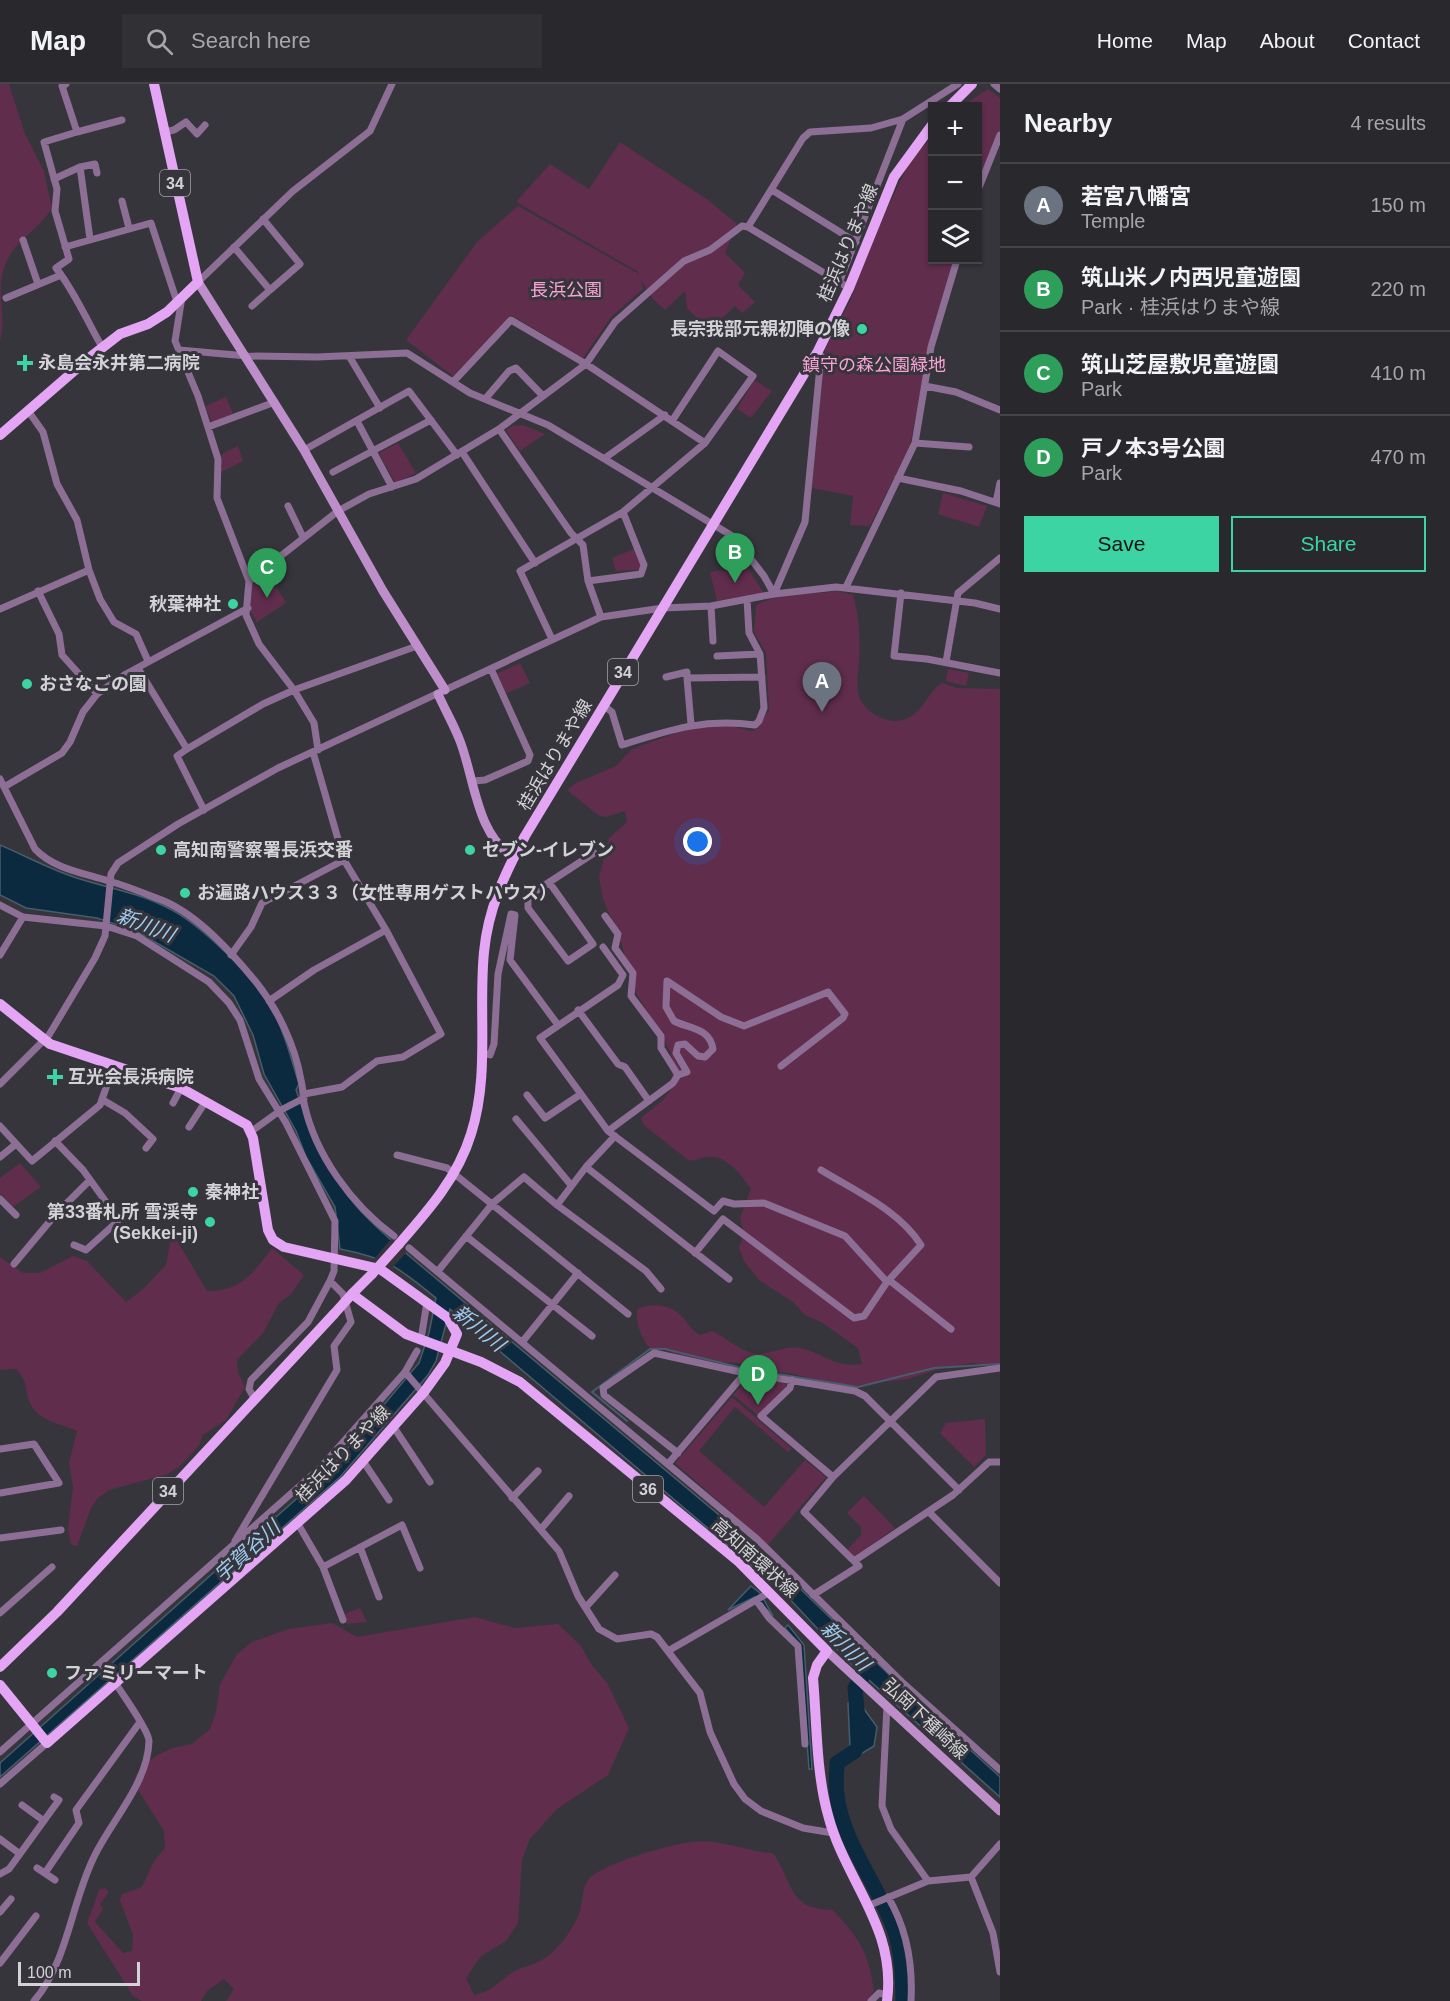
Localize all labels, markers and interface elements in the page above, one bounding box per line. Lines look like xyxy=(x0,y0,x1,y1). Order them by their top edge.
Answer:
search box xyxy=(122,14,542,68)
text: Map xyxy=(30,25,86,56)
icon: search xyxy=(143,25,176,58)
text: Search here xyxy=(191,28,311,53)
text: Home xyxy=(1097,29,1153,52)
text: Map xyxy=(1186,29,1227,52)
text: About xyxy=(1260,29,1315,52)
text: Contact xyxy=(1348,29,1420,52)
map controls xyxy=(928,102,982,264)
button: + xyxy=(928,102,982,156)
text: Nearby xyxy=(1024,108,1112,138)
text: 4 results xyxy=(1350,112,1426,134)
button: − xyxy=(928,156,982,210)
road number: 34 xyxy=(160,170,190,196)
street label: 桂浜はりまや線 xyxy=(814,181,882,305)
text: 若宮八幡宮 xyxy=(1081,184,1191,209)
text: A xyxy=(1036,194,1051,216)
text: 150 m xyxy=(1370,194,1426,216)
button: layers xyxy=(928,210,982,264)
text: Temple xyxy=(1081,210,1145,232)
text: 筑山米ノ内西児童遊園 xyxy=(1081,265,1301,290)
text: B xyxy=(1036,278,1051,300)
text: 220 m xyxy=(1370,278,1426,300)
park label: 長浜公園 xyxy=(530,280,602,300)
text: Park · 桂浜はりまや線 xyxy=(1081,296,1280,318)
place label: 長宗我部元親初陣の像 xyxy=(670,318,850,339)
marker: 長宗我部元親初陣の像 xyxy=(855,322,869,336)
text: 筑山芝屋敷児童遊園 xyxy=(1081,352,1279,377)
place label: 永島会永井第二病院 xyxy=(38,353,200,373)
marker: 永島会永井第二病院 xyxy=(16,354,34,372)
park label: 鎮守の森公園緑地 xyxy=(802,355,946,375)
text: C xyxy=(1036,362,1051,384)
text: 410 m xyxy=(1370,362,1426,384)
text: Park xyxy=(1081,378,1122,400)
text: 戸ノ本3号公園 xyxy=(1081,436,1225,461)
text: D xyxy=(1036,446,1051,468)
text: 470 m xyxy=(1370,446,1426,468)
text: Park xyxy=(1081,462,1122,484)
button: Save xyxy=(1024,516,1219,572)
button: Share xyxy=(1231,516,1426,572)
pin: B xyxy=(716,534,754,583)
pin: C xyxy=(248,548,286,598)
place label: 秋葉神社 xyxy=(149,594,221,614)
marker: 秋葉神社 xyxy=(226,597,240,611)
road number: 34 xyxy=(608,659,638,685)
pin: A xyxy=(802,662,842,712)
place label: おさなごの園 xyxy=(39,674,147,694)
marker: おさなごの園 xyxy=(20,677,34,691)
street label: 桂浜はりまや線 xyxy=(514,696,596,814)
your location xyxy=(683,827,712,856)
place label: 高知南警察署長浜交番 xyxy=(173,840,353,860)
place label: セブン-イレブン xyxy=(482,840,614,860)
marker: 高知南警察署長浜交番 xyxy=(154,843,168,857)
marker: セブン-イレブン xyxy=(463,843,477,857)
place label: お遍路ハウス３３（女性専用ゲストハウス） xyxy=(197,883,557,903)
marker: お遍路ハウス３３（女性専用ゲストハウス） xyxy=(178,886,192,900)
water label: 新川川 xyxy=(114,904,180,947)
place label: 互光会長浜病院 xyxy=(68,1067,194,1087)
marker: 互光会長浜病院 xyxy=(46,1068,64,1086)
place label: 秦神社 xyxy=(205,1182,259,1202)
marker: 秦神社 xyxy=(186,1185,200,1199)
place label: 第33番札所 雪渓寺 (Sekkei-ji) xyxy=(47,1202,198,1243)
marker: 第33番札所 雪渓寺 (Sekkei-ji) xyxy=(203,1215,217,1229)
water label: 新川川 xyxy=(449,1301,511,1357)
pin: D xyxy=(738,1356,777,1405)
street label: 桂浜はりまや線 xyxy=(292,1402,394,1506)
road number: 36 xyxy=(633,1476,663,1502)
road number: 34 xyxy=(153,1478,183,1504)
street label: 高知南環状線 xyxy=(708,1514,802,1602)
water label: 宇賀谷川 xyxy=(210,1515,286,1586)
water label: 新川川 xyxy=(817,1617,876,1676)
place label: ファミリーマート xyxy=(64,1663,208,1683)
marker: ファミリーマート xyxy=(45,1666,59,1680)
street label: 弘岡下種崎線 xyxy=(879,1675,971,1763)
scale bar xyxy=(18,1959,140,1986)
text: 100 m xyxy=(27,1964,71,1981)

